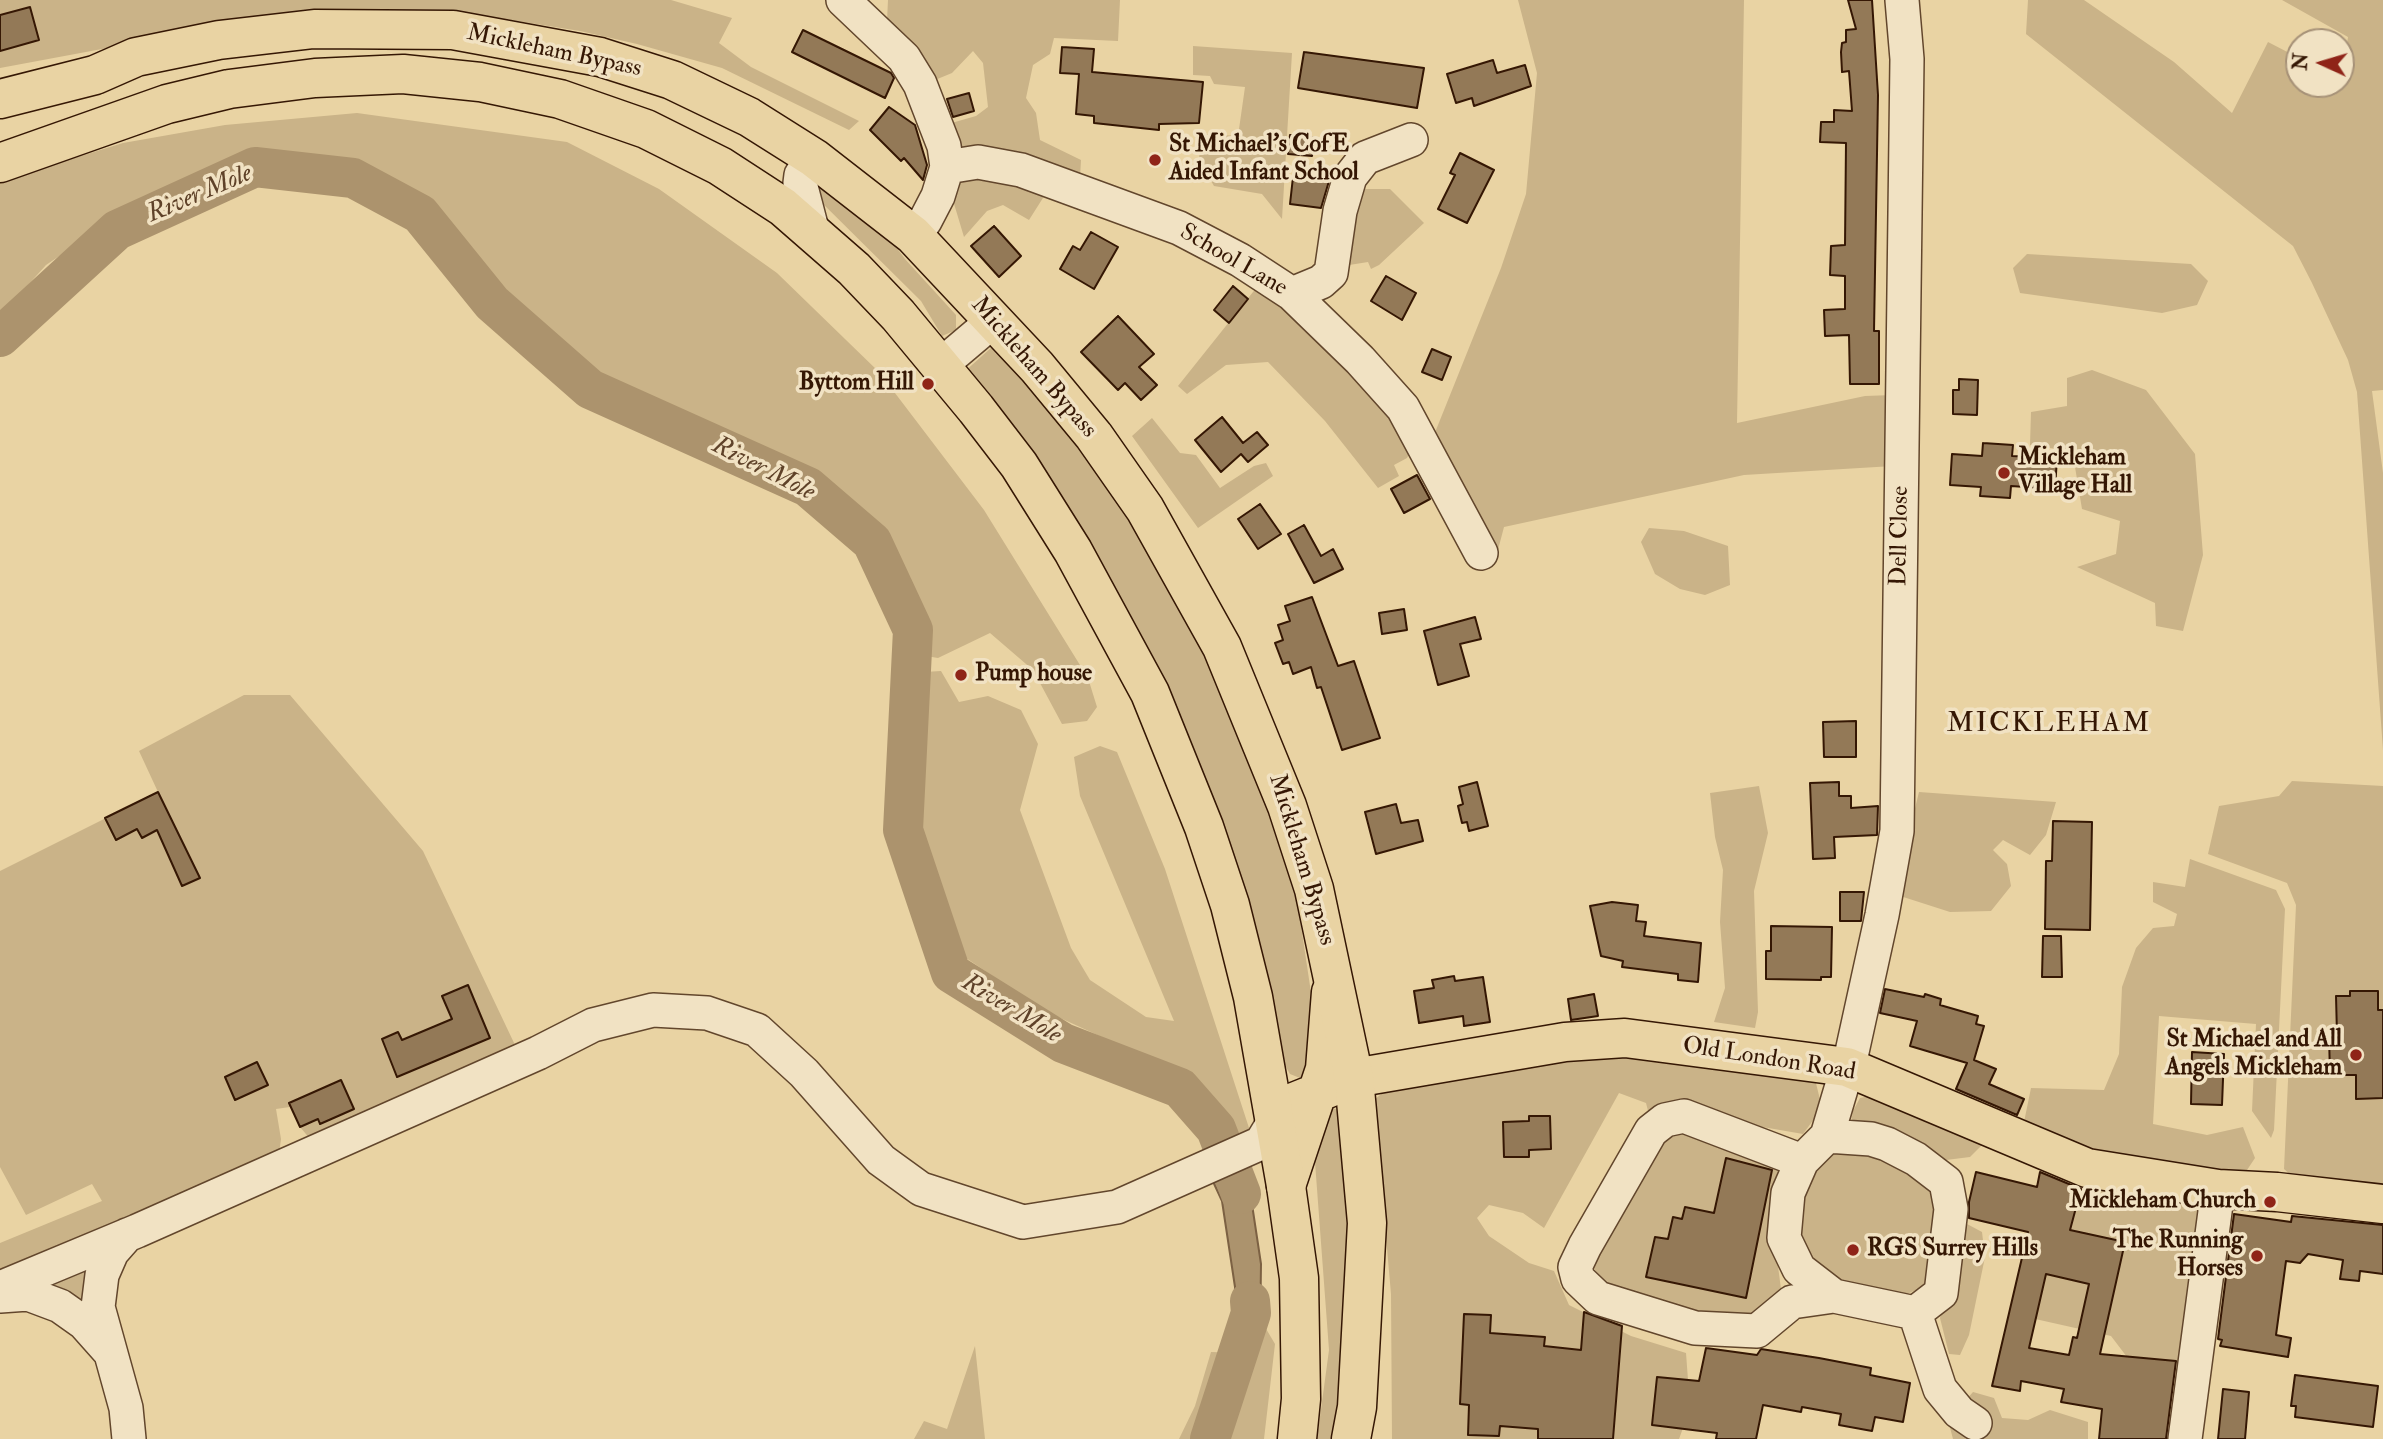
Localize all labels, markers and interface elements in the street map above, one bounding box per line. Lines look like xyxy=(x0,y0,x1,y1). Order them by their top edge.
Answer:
street label: Mickleham Bypass xyxy=(464,19,644,85)
north arrow xyxy=(2285,28,2355,98)
text: N xyxy=(2288,52,2314,71)
place label: St Michael's CofE Aided Infant School xyxy=(1169,132,1359,188)
marker: St Michael's CofE Aided Infant School xyxy=(1147,152,1163,168)
water label: River Mole xyxy=(143,159,257,231)
street label: School Lane xyxy=(1174,219,1292,303)
street label: Mickleham Bypass xyxy=(964,292,1102,444)
place label: Byttom Hill xyxy=(799,370,914,398)
marker: Byttom Hill xyxy=(920,376,936,392)
water label: River Mole xyxy=(707,431,819,509)
place label: Mickleham Village Hall xyxy=(2018,445,2132,501)
marker: Mickleham Village Hall xyxy=(1996,465,2012,481)
street label: Dell Close xyxy=(1886,486,1916,586)
place label: Pump house xyxy=(975,661,1092,689)
marker: Pump house xyxy=(953,667,969,683)
district label: MICKLEHAM xyxy=(1948,708,2150,742)
street label: Mickleham Bypass xyxy=(1261,771,1341,949)
water label: River Mole xyxy=(955,968,1067,1052)
place label: St Michael and All Angels Mickleham xyxy=(2165,1027,2342,1083)
street label: Old London Road xyxy=(1681,1032,1857,1088)
marker: St Michael and All Angels Mickleham xyxy=(2348,1047,2364,1063)
place label: Mickleham Church xyxy=(2070,1188,2256,1216)
marker: Mickleham Church xyxy=(2262,1194,2278,1210)
place label: The Running Horses xyxy=(2113,1228,2243,1284)
place label: RGS Surrey Hills xyxy=(1867,1236,2038,1264)
marker: RGS Surrey Hills xyxy=(1845,1242,1861,1258)
marker: The Running Horses xyxy=(2249,1248,2265,1264)

